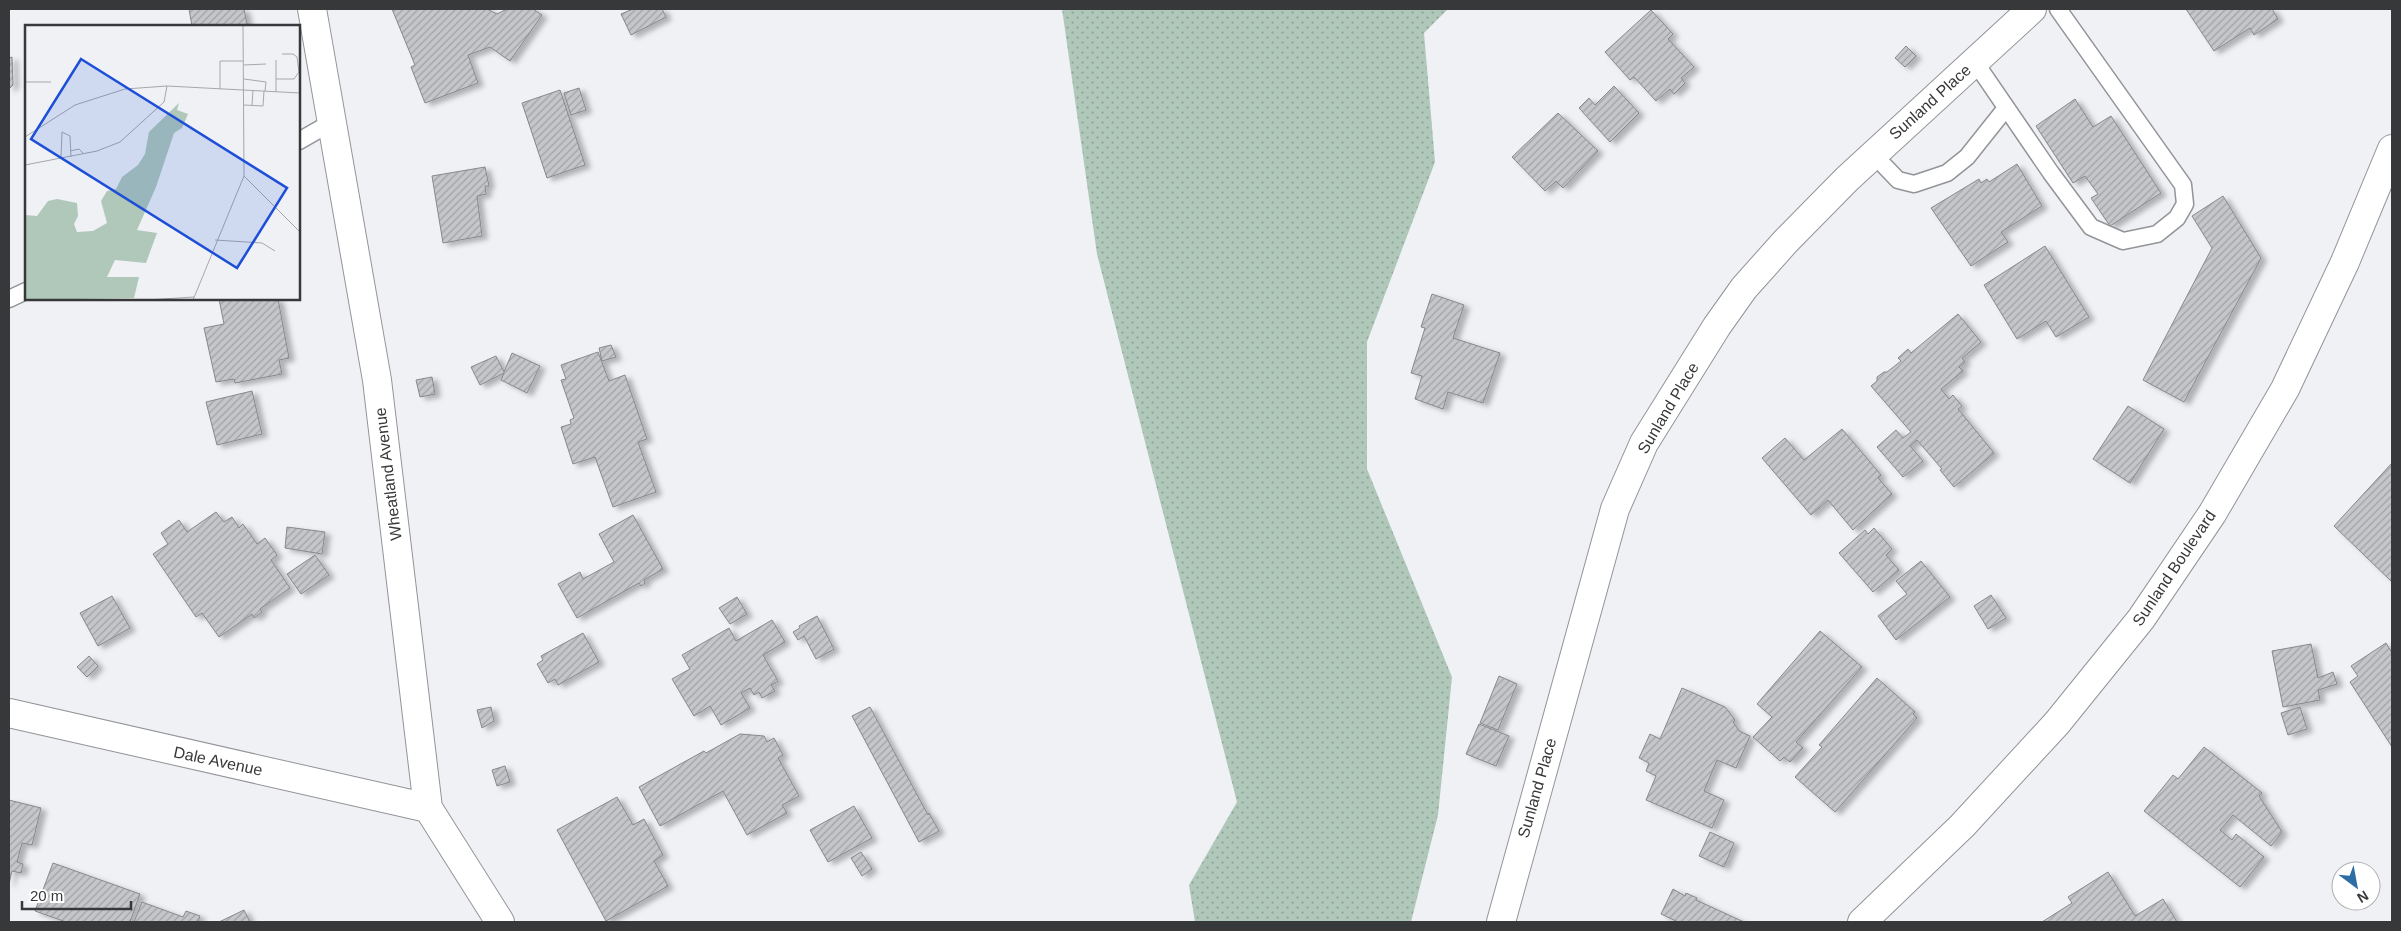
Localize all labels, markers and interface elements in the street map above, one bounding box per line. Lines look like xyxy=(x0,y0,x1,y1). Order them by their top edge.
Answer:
inset map xyxy=(25,25,300,300)
street label: Sunland Place xyxy=(1886,61,1974,143)
street label: Sunland Place xyxy=(1634,359,1702,457)
street label: Wheatland Avenue xyxy=(371,406,405,542)
street label: Sunland Boulevard xyxy=(2129,507,2219,629)
street label: Sunland Place xyxy=(1515,736,1559,840)
street label: Dale Avenue xyxy=(172,743,264,779)
north arrow xyxy=(2331,861,2381,911)
scale bar xyxy=(22,878,131,910)
text: 20 m xyxy=(30,887,63,904)
text: N xyxy=(2354,888,2371,906)

